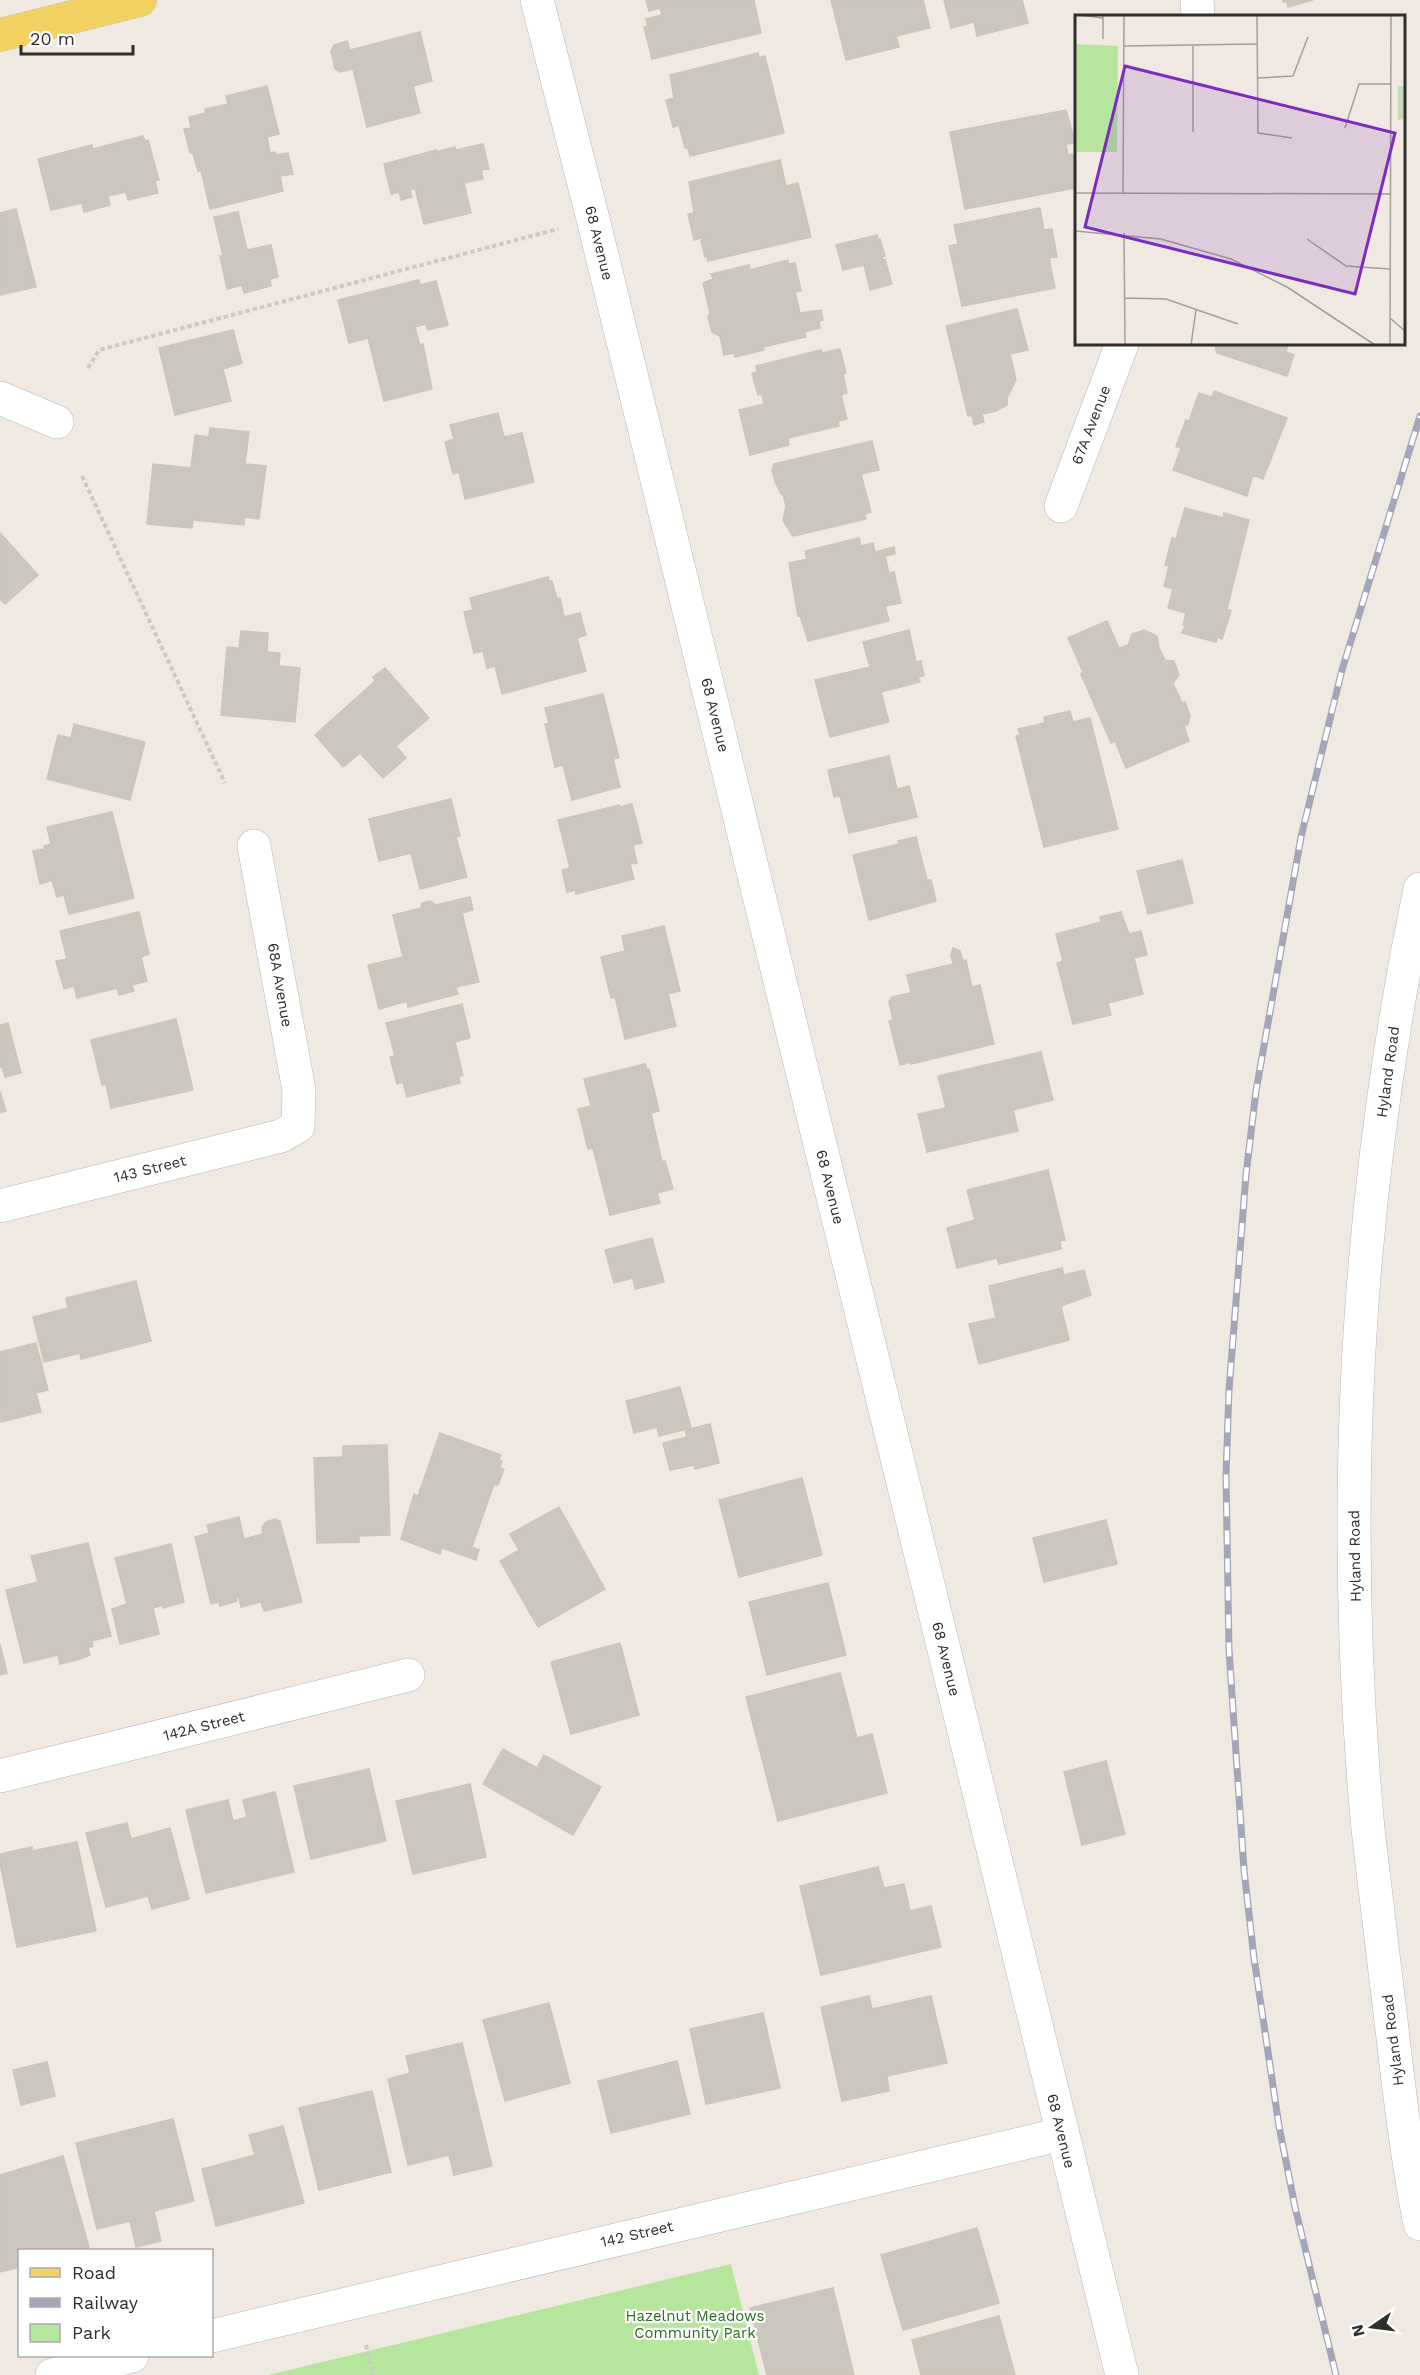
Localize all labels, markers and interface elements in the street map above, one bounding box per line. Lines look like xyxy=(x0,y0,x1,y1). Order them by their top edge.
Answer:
inset map xyxy=(1075,15,1405,345)
scale bar xyxy=(21,18,134,56)
text: 20 m xyxy=(30,28,75,49)
street label: 68 Avenue xyxy=(581,204,617,282)
street label: 67A Avenue xyxy=(1068,383,1114,467)
street label: 68 Avenue xyxy=(697,676,733,754)
street label: 68A Avenue xyxy=(264,941,296,1029)
street label: Hyland Road xyxy=(1373,1025,1403,1119)
street label: 68 Avenue xyxy=(812,1148,848,1226)
street label: 143 Street xyxy=(112,1151,189,1187)
street label: Hyland Road xyxy=(1345,1510,1365,1602)
street label: 68 Avenue xyxy=(928,1620,964,1698)
street label: 142A Street xyxy=(161,1707,247,1745)
street label: Hyland Road xyxy=(1378,1993,1408,2087)
street label: 68 Avenue xyxy=(1043,2092,1079,2170)
street label: 142 Street xyxy=(599,2217,676,2251)
legend xyxy=(18,2249,213,2357)
text: Road xyxy=(72,2262,116,2283)
text: Railway xyxy=(72,2292,139,2313)
north arrow xyxy=(1342,2297,1402,2357)
park label: Hazelnut Meadows Community Park xyxy=(626,2307,764,2342)
text: Park xyxy=(72,2322,111,2343)
text: N xyxy=(1347,2322,1369,2339)

